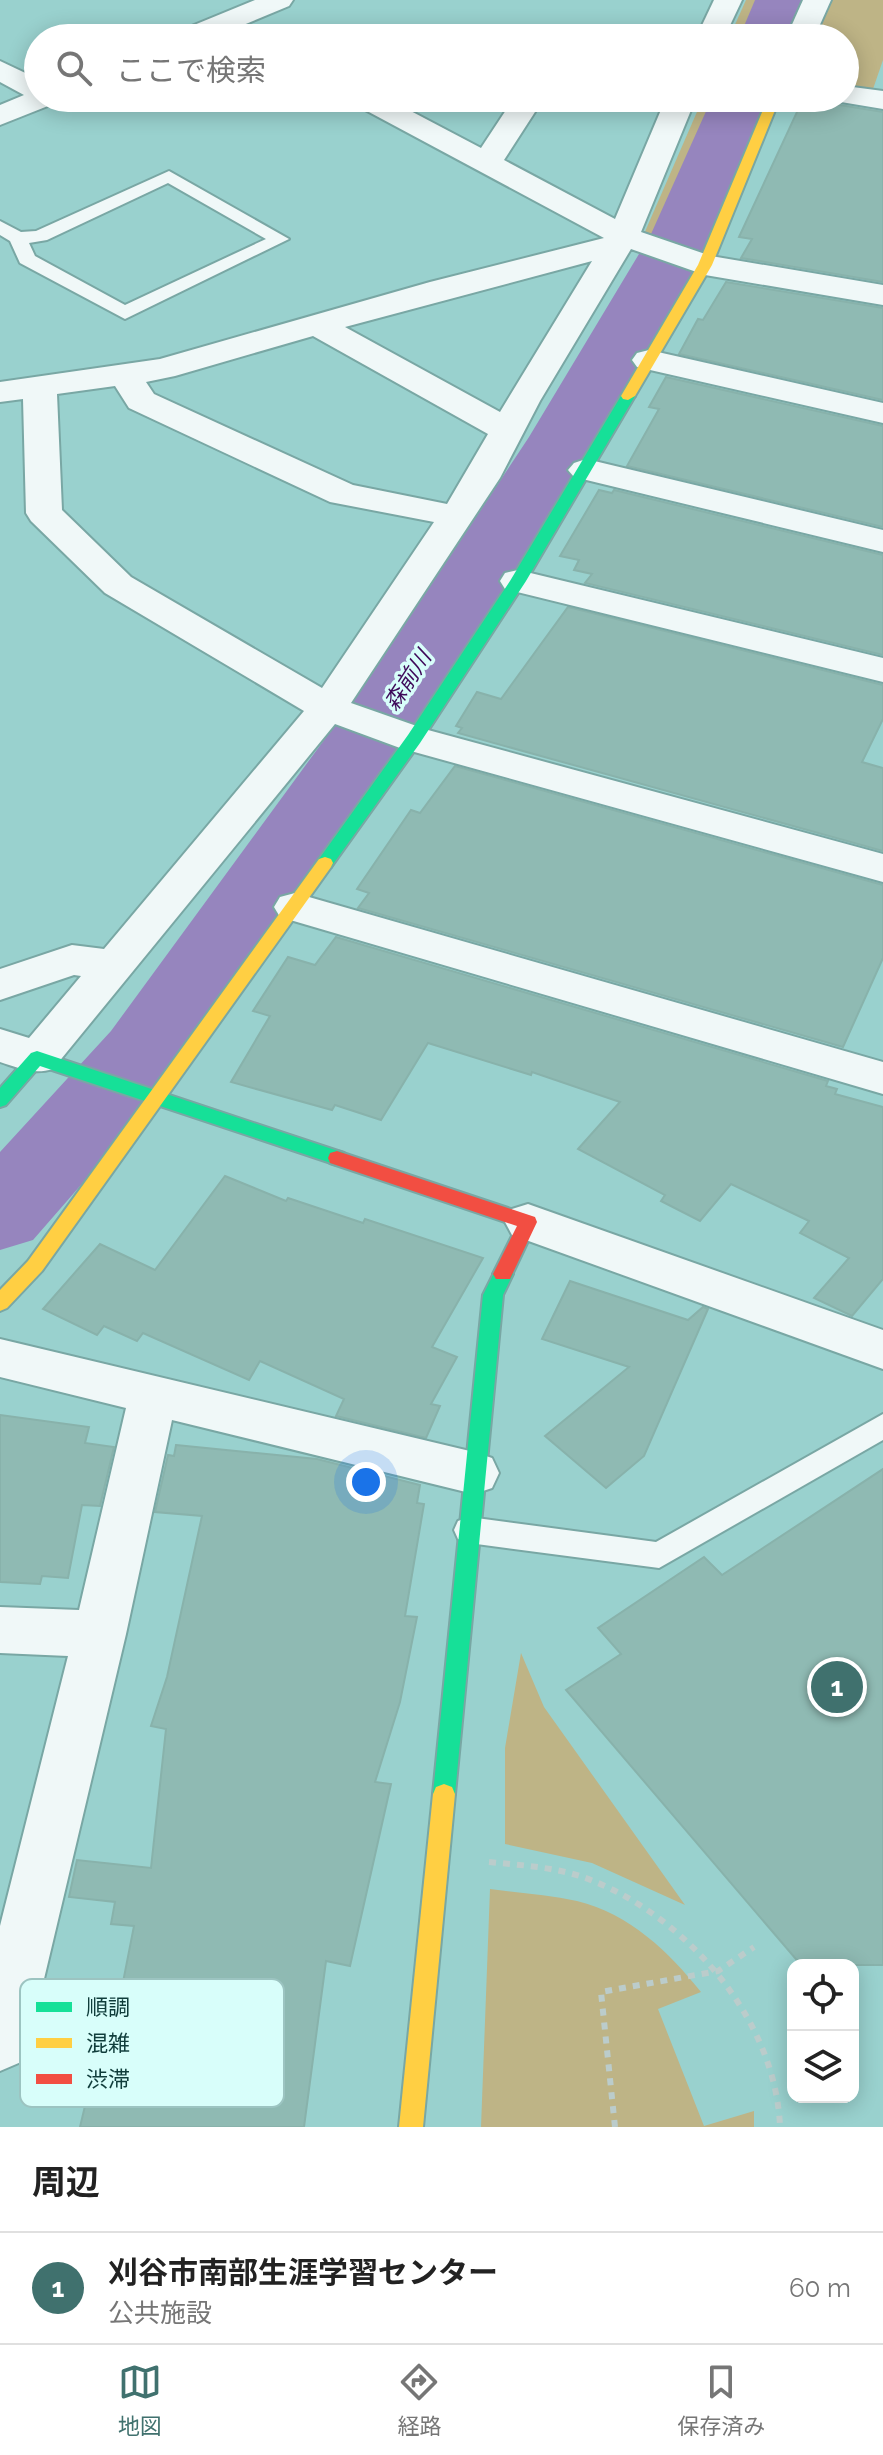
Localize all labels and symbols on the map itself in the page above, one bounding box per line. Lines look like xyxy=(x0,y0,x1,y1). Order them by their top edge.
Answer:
water label: 森前川 xyxy=(378,644,437,715)
your location xyxy=(346,1462,386,1502)
pin: 1 xyxy=(811,1657,863,1717)
legend xyxy=(20,1979,284,2107)
text: 順調 xyxy=(86,1994,130,2020)
text: 混雑 xyxy=(86,2030,130,2056)
text: 渋滞 xyxy=(86,2066,130,2092)

